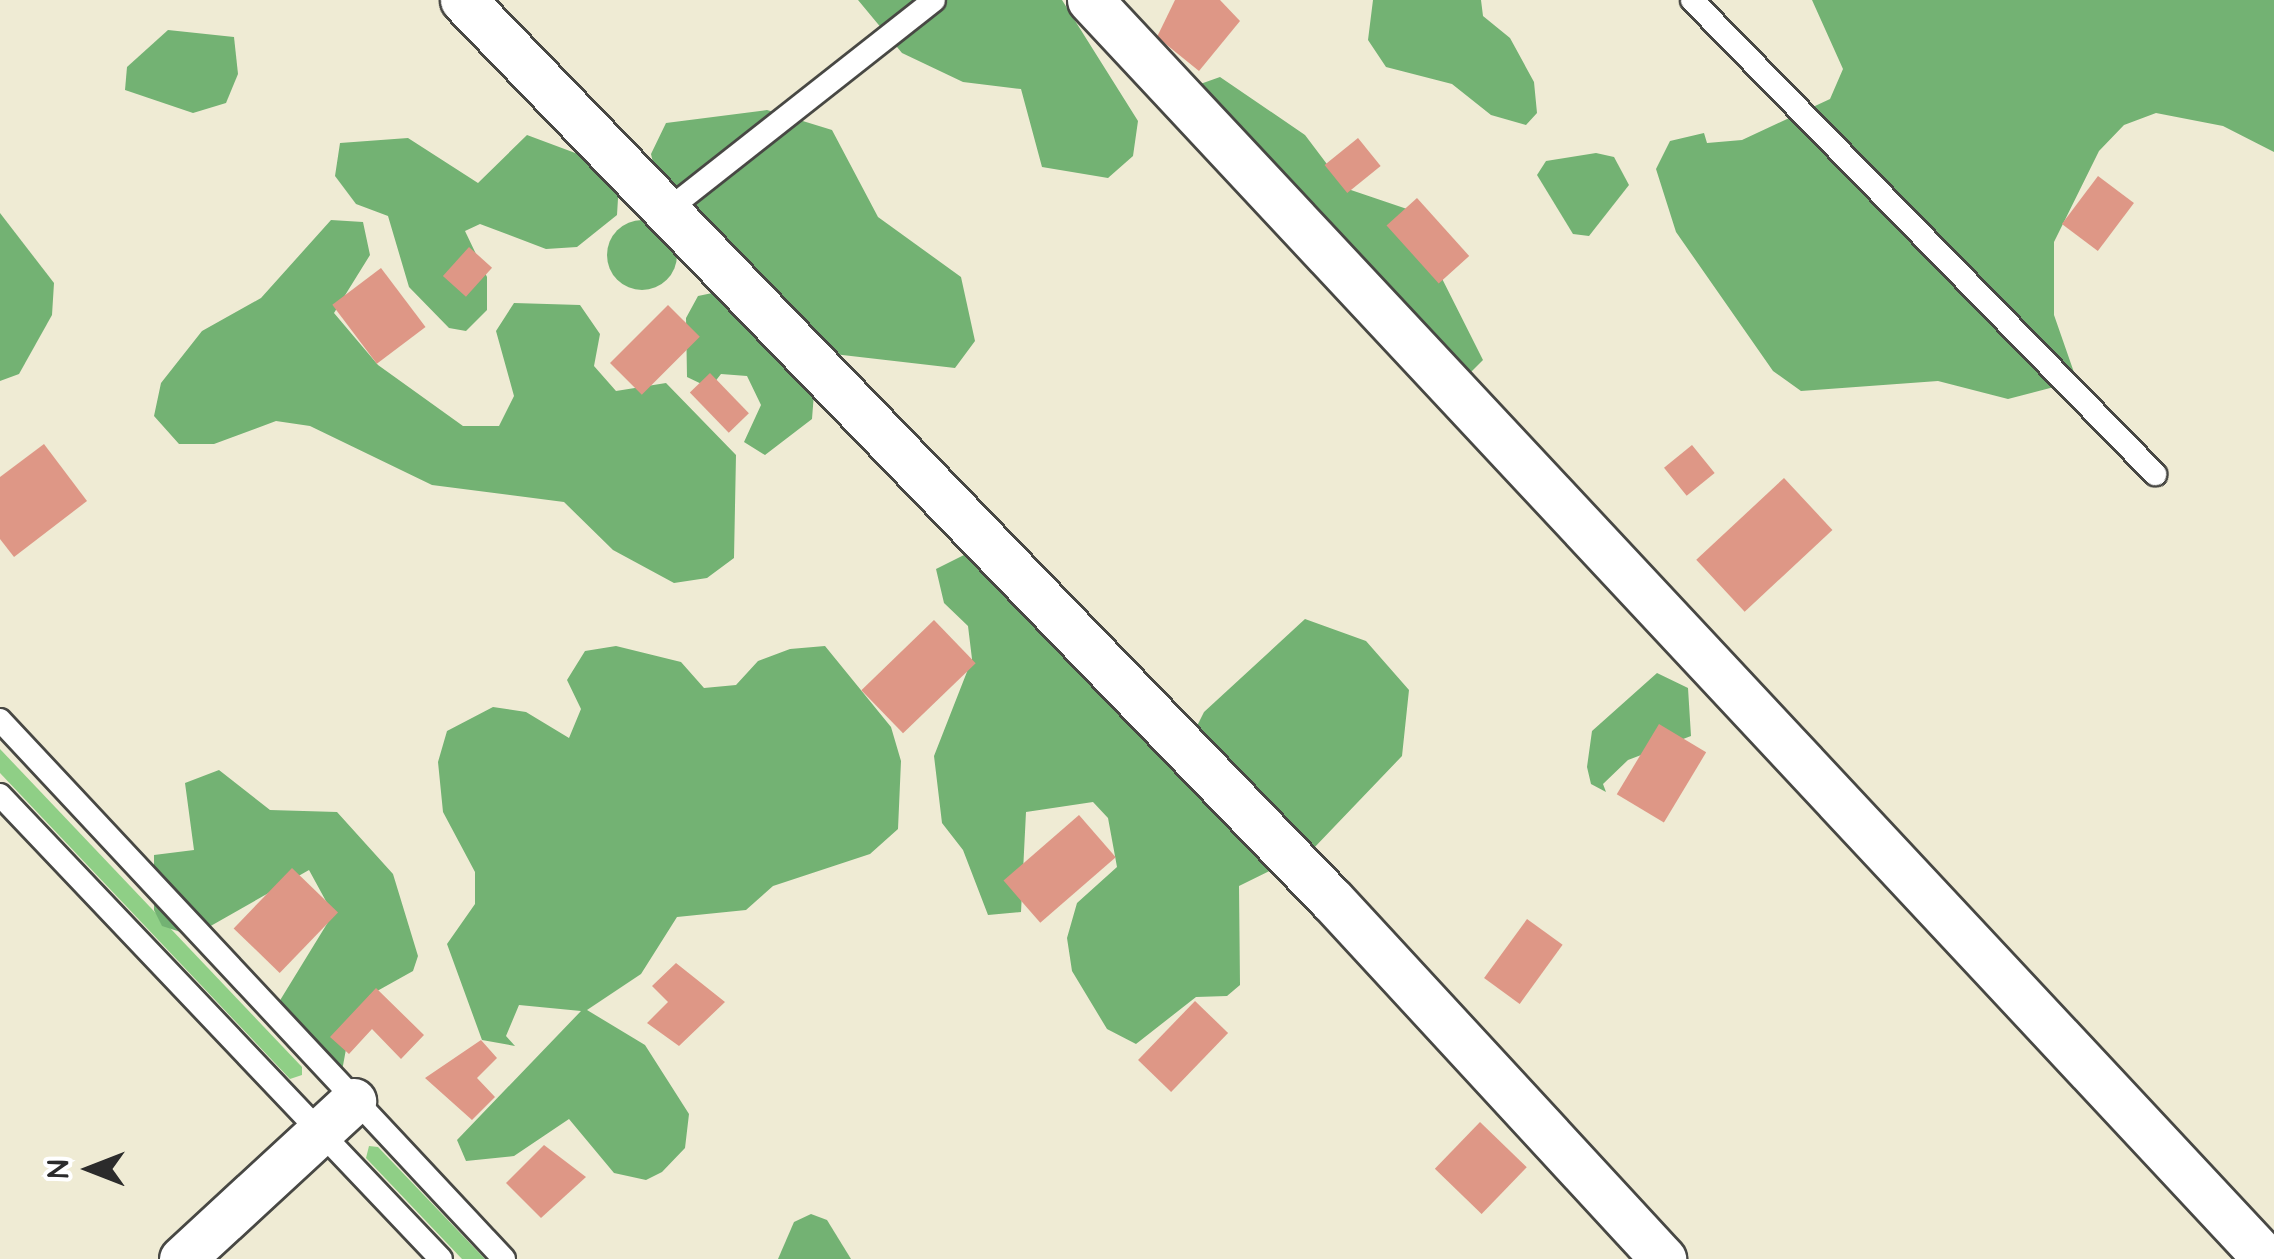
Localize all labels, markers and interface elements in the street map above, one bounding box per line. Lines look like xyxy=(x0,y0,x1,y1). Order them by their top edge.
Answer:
north arrow xyxy=(40,1119,140,1219)
text: N xyxy=(40,1160,79,1178)

